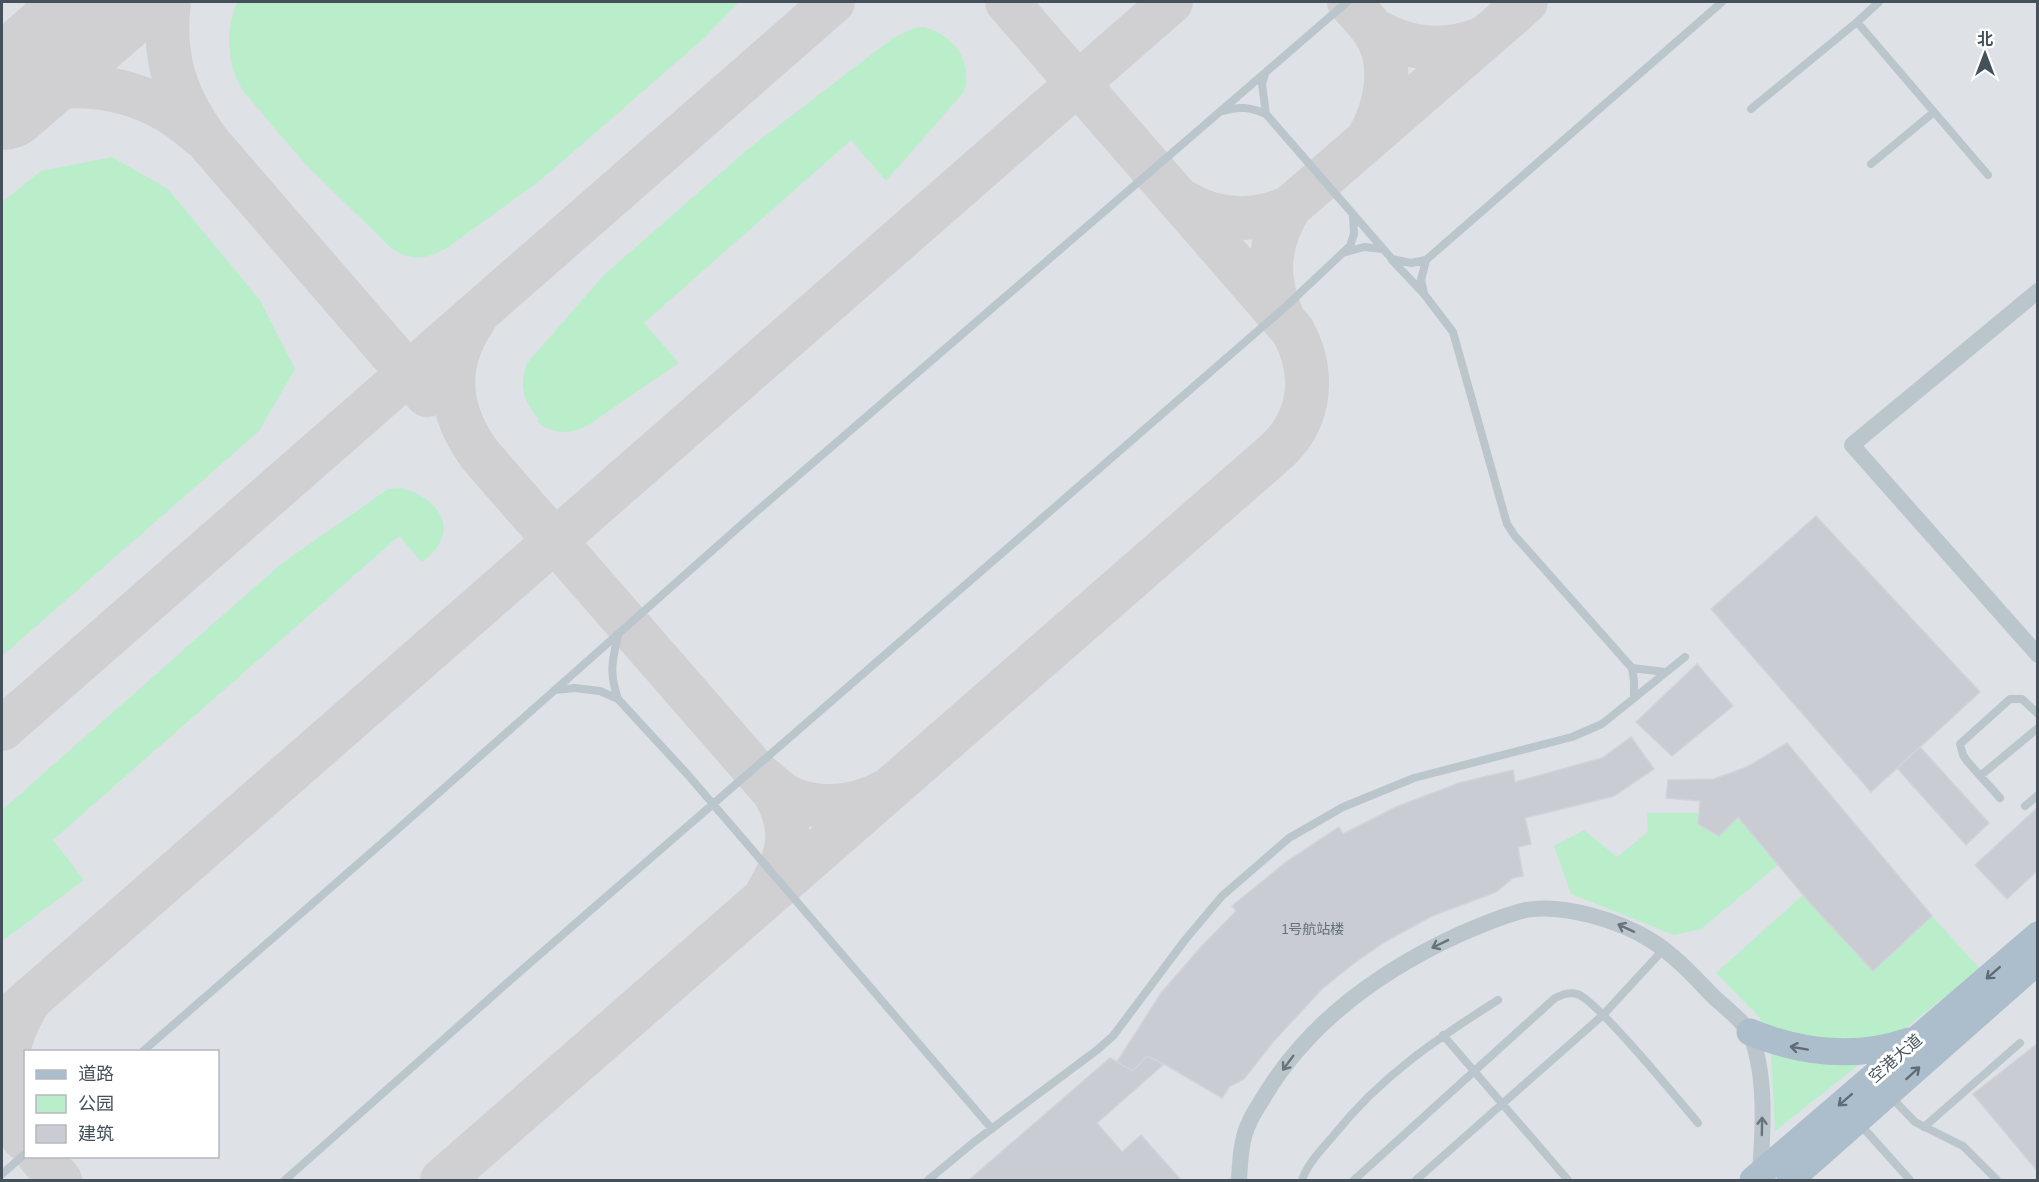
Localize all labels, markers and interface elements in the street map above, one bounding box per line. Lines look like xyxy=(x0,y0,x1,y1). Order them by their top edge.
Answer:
north arrow xyxy=(1955,24,2015,84)
text: 北 xyxy=(1977,28,1993,50)
house number: 1号航站楼 xyxy=(1282,920,1344,938)
one-way arrow xyxy=(1617,922,1635,934)
one-way arrow xyxy=(1431,938,1449,950)
one-way arrow xyxy=(1985,967,2001,980)
street label: 空港大道 xyxy=(1864,1029,1926,1087)
one-way arrow xyxy=(1790,1042,1809,1053)
legend xyxy=(24,1050,219,1158)
one-way arrow xyxy=(1281,1054,1294,1070)
text: 道路 xyxy=(78,1061,114,1086)
one-way arrow xyxy=(1905,1066,1920,1080)
text: 公园 xyxy=(78,1091,114,1116)
one-way arrow xyxy=(1837,1094,1853,1107)
one-way arrow xyxy=(1756,1116,1768,1136)
text: 建筑 xyxy=(78,1121,114,1146)

